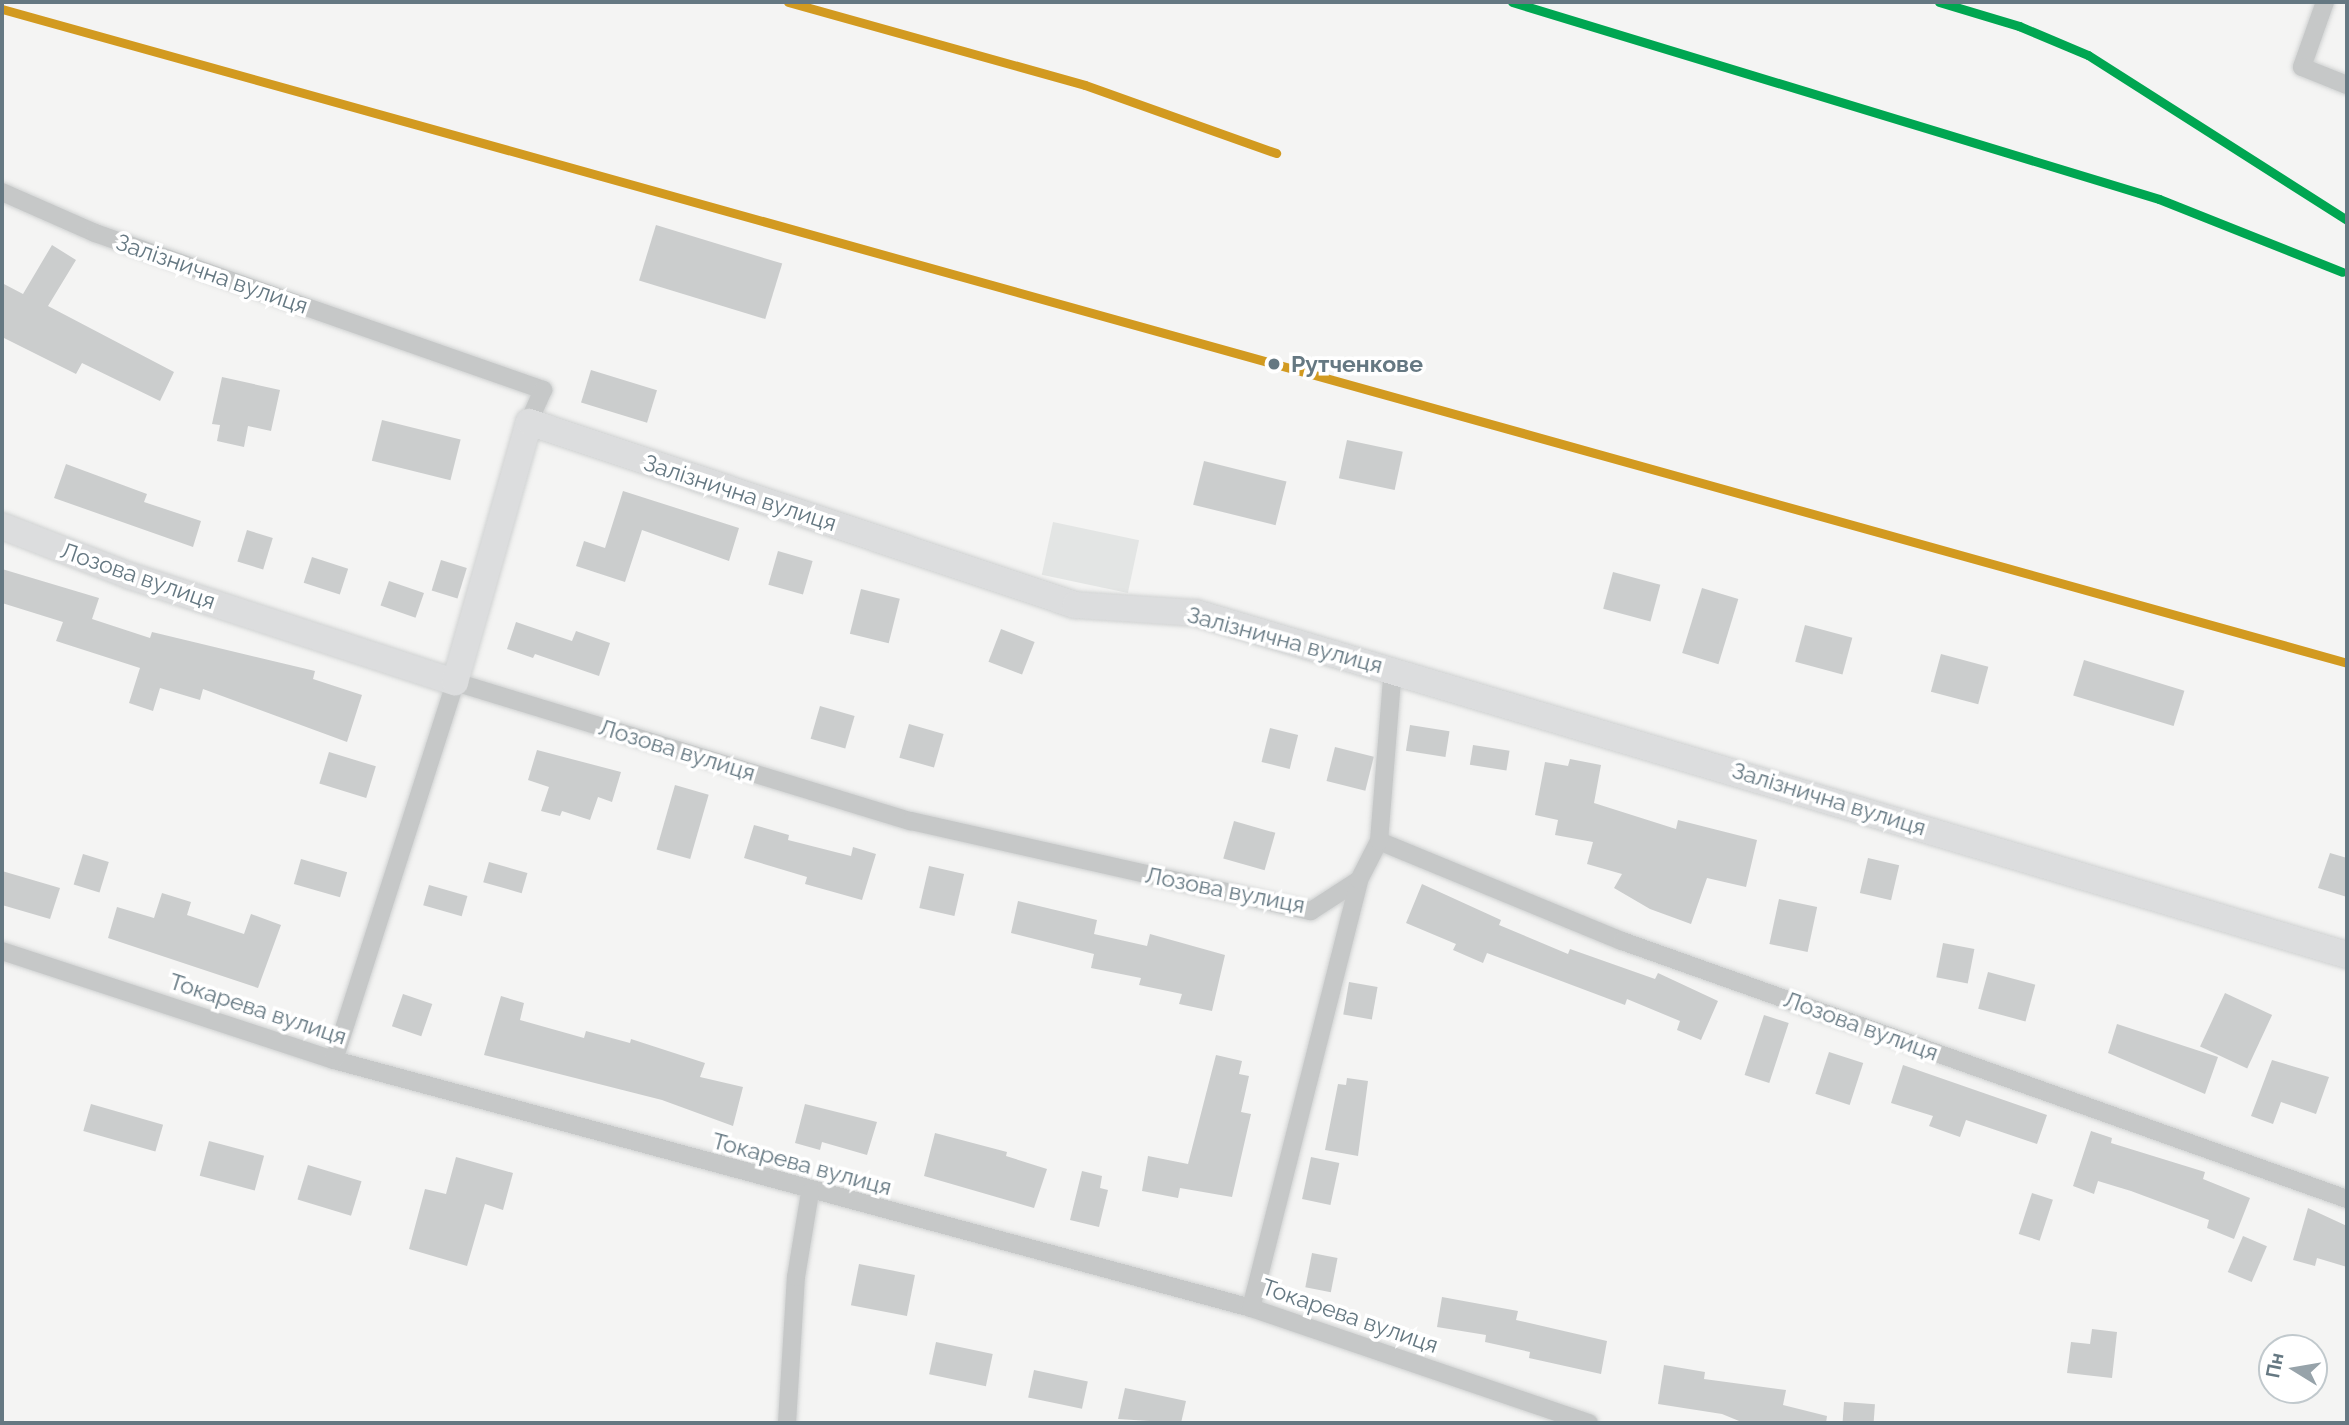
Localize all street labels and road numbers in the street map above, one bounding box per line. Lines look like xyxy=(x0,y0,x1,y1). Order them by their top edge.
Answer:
street label: Залізнична вулиця xyxy=(112,228,312,320)
street label: Залізнична вулиця xyxy=(640,449,840,537)
street label: Лозова вулиця xyxy=(57,537,219,615)
street label: Залізнична вулиця xyxy=(1184,601,1386,679)
street label: Лозова вулиця xyxy=(595,713,759,787)
street label: Залізнична вулиця xyxy=(1729,756,1929,842)
street label: Лозова вулиця xyxy=(1143,861,1307,919)
street label: Токарева вулиця xyxy=(166,967,350,1051)
street label: Лозова вулиця xyxy=(1780,985,1942,1067)
street label: Токарева вулиця xyxy=(709,1127,895,1201)
street label: Токарева вулиця xyxy=(1258,1273,1442,1359)

